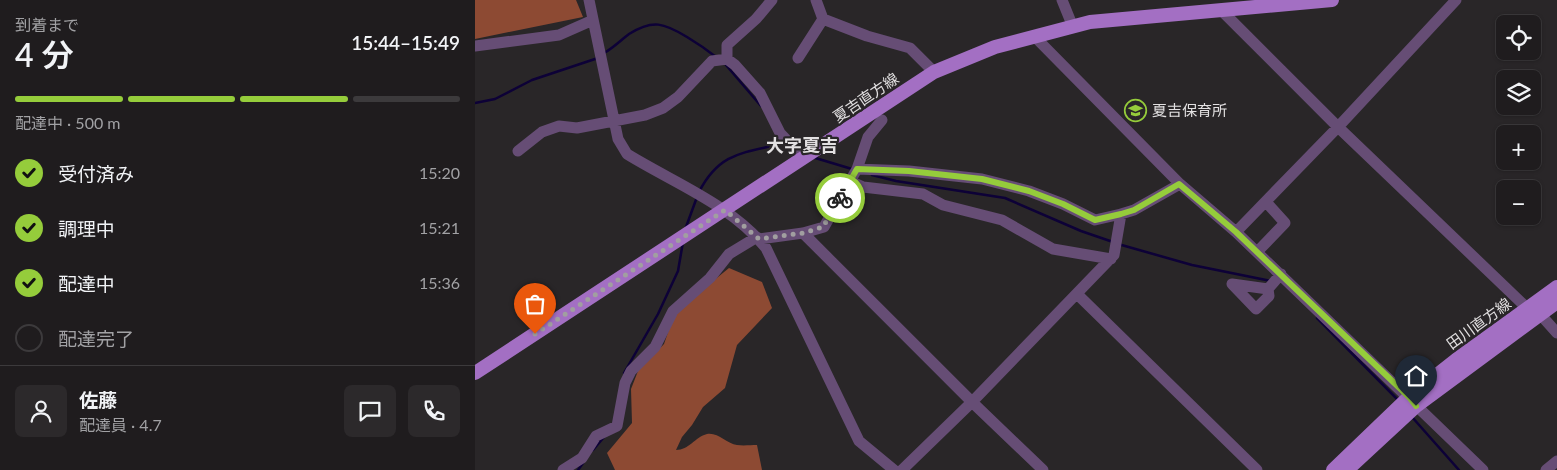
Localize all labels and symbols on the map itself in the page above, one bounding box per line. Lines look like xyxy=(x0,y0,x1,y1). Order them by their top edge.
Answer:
street label: 夏吉直方線 xyxy=(829,69,902,126)
school or university icon: 夏吉保育所 xyxy=(1124,99,1148,123)
place label: 夏吉保育所 xyxy=(1152,101,1227,119)
district label: 大字夏吉 xyxy=(766,134,838,156)
courier xyxy=(815,173,865,223)
pin xyxy=(514,283,556,334)
street label: 田川直方線 xyxy=(1443,294,1514,353)
pin xyxy=(1395,355,1437,406)

